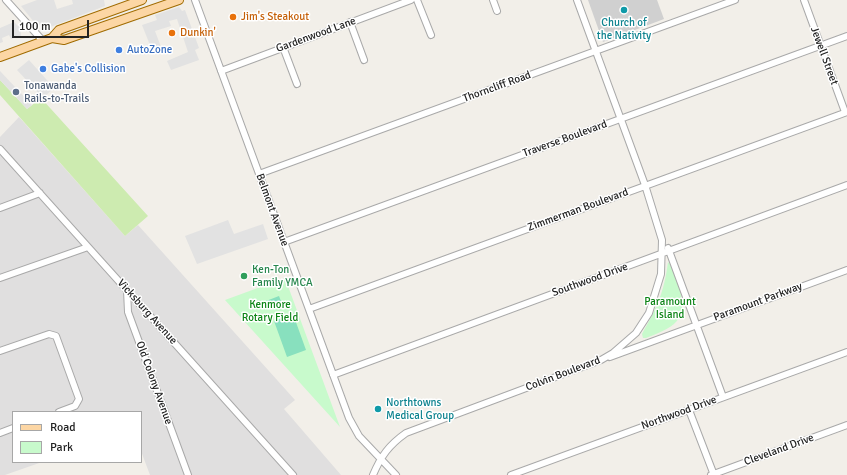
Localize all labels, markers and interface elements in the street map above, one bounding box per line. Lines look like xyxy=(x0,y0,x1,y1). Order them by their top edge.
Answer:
marker: Church of the Nativity xyxy=(619,5,629,15)
place label: Jim's Steakout xyxy=(241,10,309,24)
scale bar xyxy=(14,12,91,38)
marker: Jim's Steakout xyxy=(228,12,238,22)
street label: Gardenwood Lane xyxy=(274,14,358,56)
place label: Church of the Nativity xyxy=(597,16,651,42)
text: 100 m xyxy=(19,19,51,34)
street label: Jewell Street xyxy=(807,25,841,87)
place label: Dunkin' xyxy=(180,26,216,40)
marker: Dunkin' xyxy=(167,28,177,38)
place label: AutoZone xyxy=(127,43,172,57)
marker: AutoZone xyxy=(114,45,124,55)
place label: Gabe's Collision xyxy=(51,62,126,76)
marker: Gabe's Collision xyxy=(38,64,48,74)
street label: Thorncliff Road xyxy=(461,69,533,105)
place label: Tonawanda Rails-to-Trails xyxy=(24,79,89,105)
marker: Tonawanda Rails-to-Trails xyxy=(11,87,21,97)
street label: Traverse Boulevard xyxy=(521,118,609,160)
street label: Belmont Avenue xyxy=(253,172,291,248)
street label: Zimmerman Boulevard xyxy=(526,186,630,234)
street label: Southwood Drive xyxy=(550,260,630,300)
place label: Ken-Ton Family YMCA xyxy=(252,263,313,289)
marker: Ken-Ton Family YMCA xyxy=(239,271,249,281)
street label: Vicksburg Avenue xyxy=(114,277,180,347)
street label: Paramount Parkway xyxy=(712,280,804,324)
park label: Paramount Island xyxy=(644,295,696,321)
park label: Kenmore Rotary Field xyxy=(242,298,298,324)
street label: Old Colony Avenue xyxy=(133,340,175,426)
street label: Colvin Boulevard xyxy=(524,354,602,394)
street label: Northwood Drive xyxy=(640,393,718,433)
place label: Northtowns Medical Group xyxy=(386,396,454,422)
marker: Northtowns Medical Group xyxy=(373,404,383,414)
legend xyxy=(12,411,142,463)
text: Road xyxy=(50,420,76,435)
street label: Cleveland Drive xyxy=(742,431,816,469)
text: Park xyxy=(50,440,73,455)

